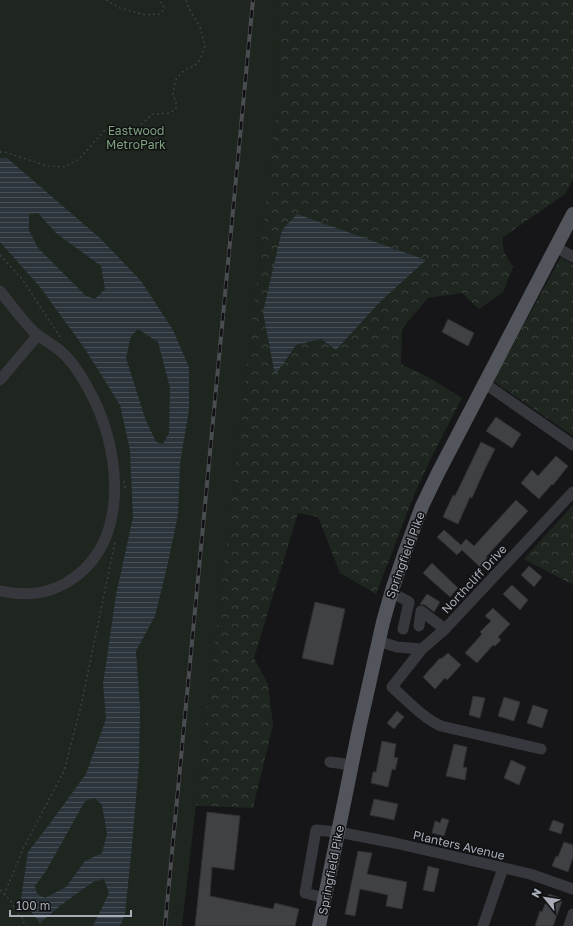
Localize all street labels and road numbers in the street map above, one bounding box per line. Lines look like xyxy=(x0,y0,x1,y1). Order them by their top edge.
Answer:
street label: Springfield Pike xyxy=(382,510,428,600)
street label: Northcliff Drive xyxy=(438,541,510,617)
street label: Springfield Pike xyxy=(315,824,347,916)
street label: Planters Avenue xyxy=(412,827,506,863)

